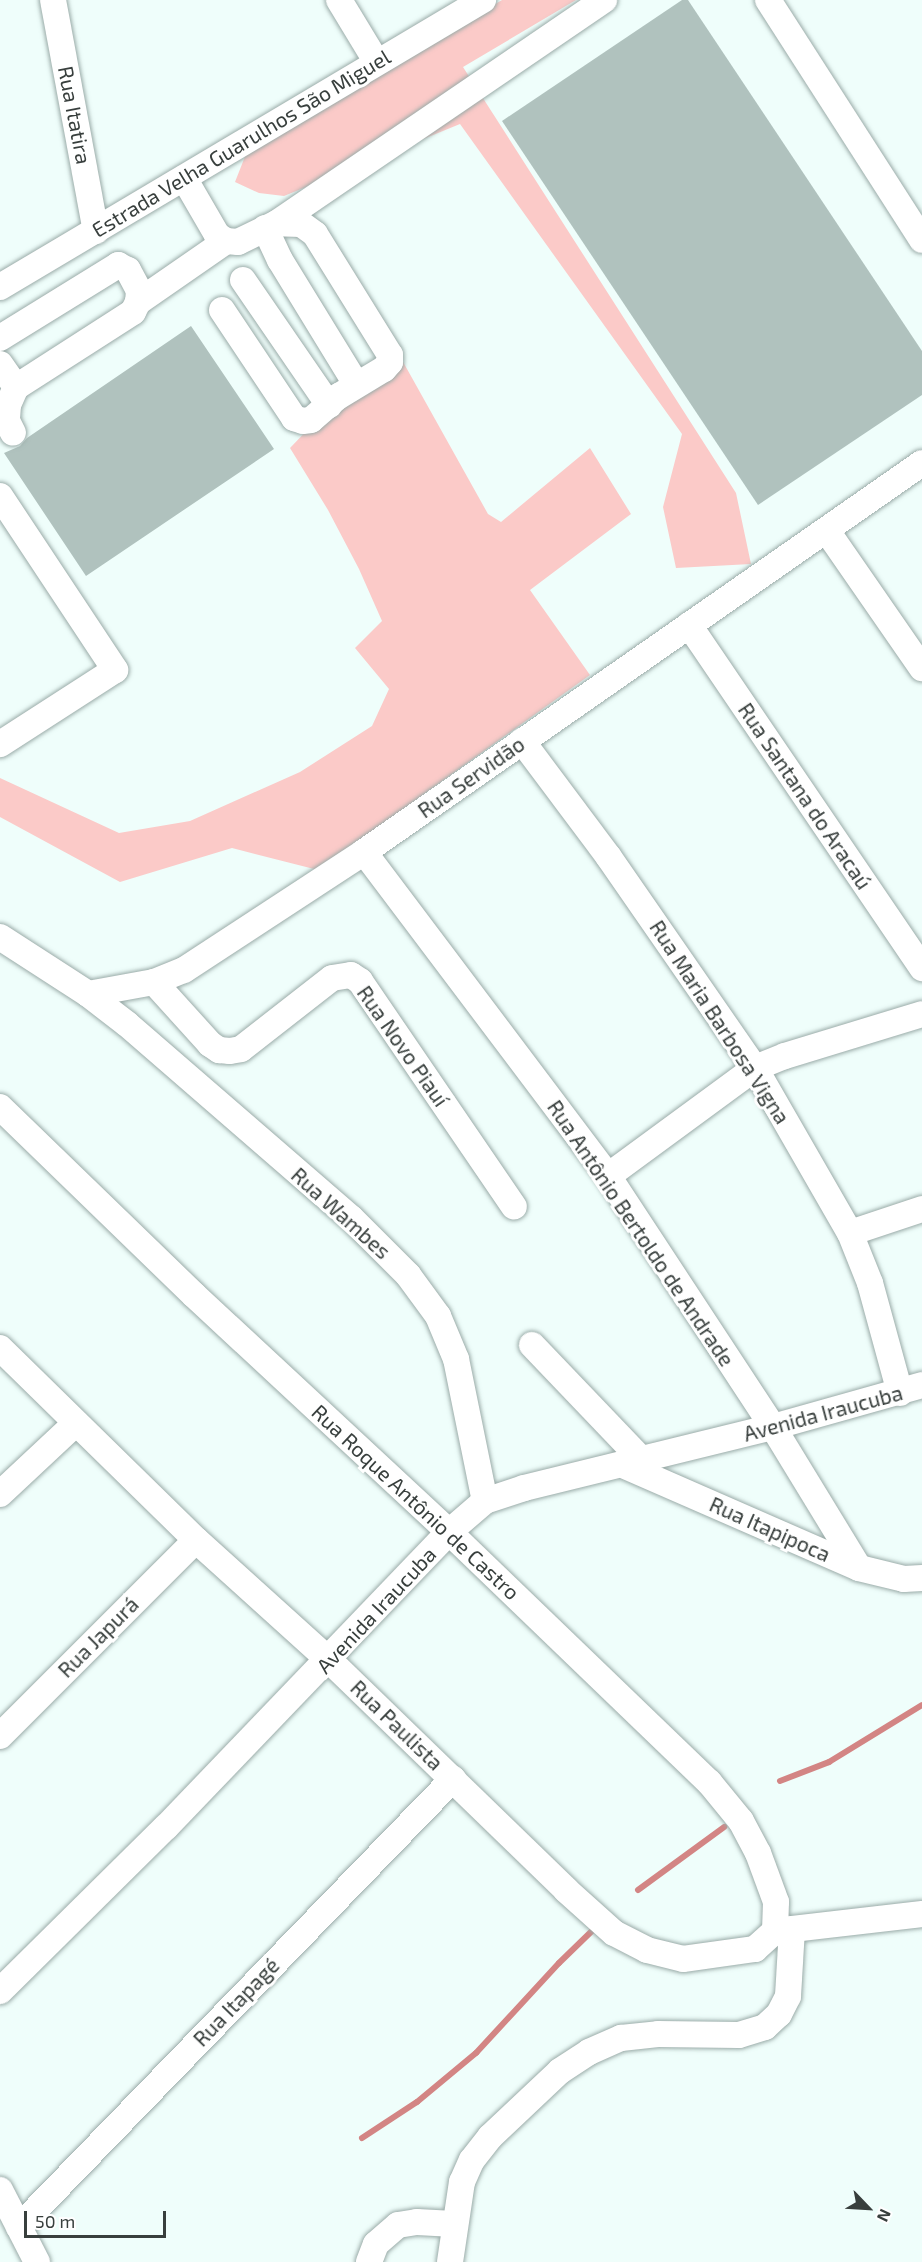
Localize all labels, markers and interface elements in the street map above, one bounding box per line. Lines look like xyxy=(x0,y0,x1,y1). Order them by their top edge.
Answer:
street label: Estrada Velha Guarulhos São Miguel xyxy=(87,44,395,242)
street label: Rua Itatira xyxy=(53,64,97,166)
street label: Rua Santana do Aracaú xyxy=(733,698,877,894)
street label: Rua Servidão xyxy=(413,731,529,823)
street label: Rua Maria Barbosa Vigna xyxy=(645,915,795,1129)
street label: Rua Novo Piauí xyxy=(352,981,454,1111)
street label: Rua Antônio Bertoldo de Andrade xyxy=(542,1095,740,1371)
street label: Rua Wambes xyxy=(286,1162,396,1264)
street label: Avenida Iraucuba xyxy=(741,1380,905,1446)
street label: Rua Roque Antônio de Castro xyxy=(307,1399,525,1605)
street label: Rua Itapipoca xyxy=(706,1491,834,1567)
street label: Avenida Iraucuba xyxy=(311,1542,441,1678)
street label: Rua Japurá xyxy=(52,1591,144,1683)
street label: Rua Paulista xyxy=(346,1675,448,1775)
street label: Rua Itapagé xyxy=(188,1953,284,2051)
north arrow xyxy=(838,2178,898,2238)
scale bar xyxy=(27,2199,170,2237)
text: N xyxy=(874,2207,896,2225)
text: 50 m xyxy=(35,2210,75,2232)

